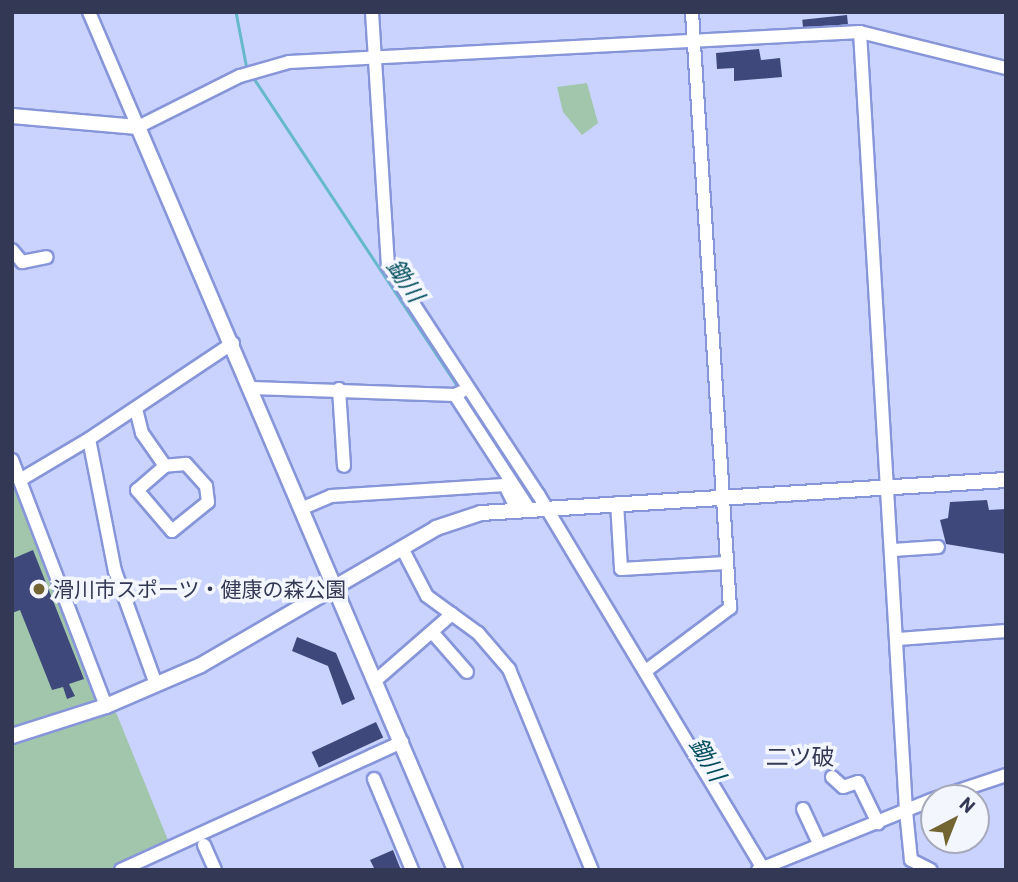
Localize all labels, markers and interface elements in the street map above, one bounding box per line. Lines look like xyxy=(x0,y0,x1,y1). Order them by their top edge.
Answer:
water label: 鋤川 xyxy=(382,253,430,307)
place label: 滑川市スポーツ・健康の森公園 xyxy=(53,576,347,602)
marker: 滑川市スポーツ・健康の森公園 xyxy=(31,581,47,597)
water label: 鋤川 xyxy=(684,732,732,786)
district label: 二ツ破 xyxy=(766,742,834,770)
north arrow xyxy=(920,784,990,854)
text: N xyxy=(956,792,980,817)

